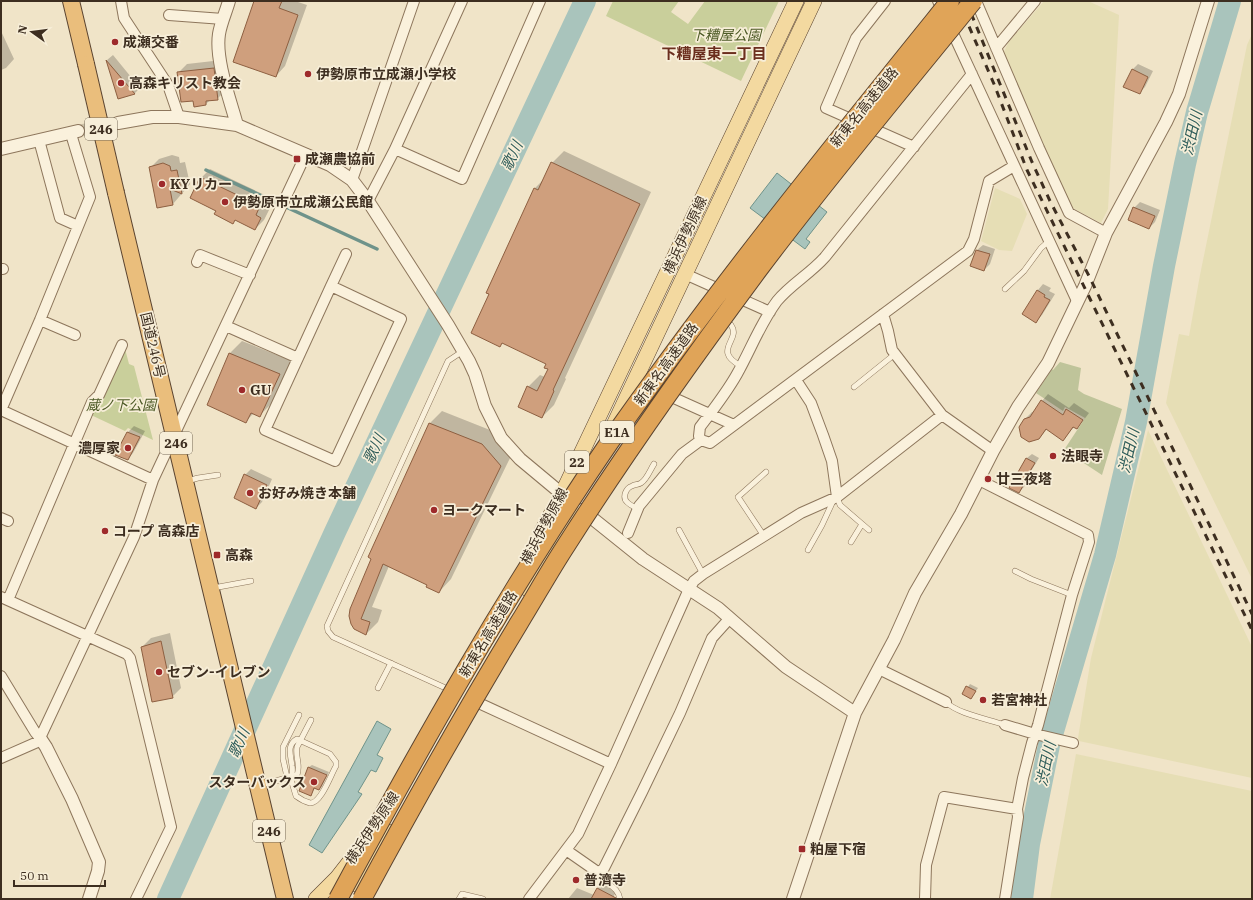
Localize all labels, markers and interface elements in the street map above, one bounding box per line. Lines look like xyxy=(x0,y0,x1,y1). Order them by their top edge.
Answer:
north arrow xyxy=(12,12,52,52)
text: N xyxy=(14,23,30,35)
park label: 下糟屋公園 xyxy=(691,26,763,44)
place label: 成瀬交番 xyxy=(123,33,179,51)
marker: 成瀬交番 xyxy=(110,37,120,47)
district label: 下糟屋東一丁目 xyxy=(661,44,767,63)
street label: 新東名高速道路 xyxy=(826,63,902,151)
place label: 伊勢原市立成瀬小学校 xyxy=(316,65,456,83)
marker: 伊勢原市立成瀬小学校 xyxy=(303,69,313,79)
place label: 高森キリスト教会 xyxy=(129,74,241,92)
marker: 高森キリスト教会 xyxy=(116,78,126,88)
water label: 渋田川 xyxy=(1177,107,1206,157)
road number: 246 xyxy=(85,118,117,140)
water label: 歌川 xyxy=(497,136,527,173)
place label: 成瀬農協前 xyxy=(305,150,375,168)
marker: 成瀬農協前 xyxy=(292,154,302,164)
place label: KYリカー xyxy=(170,175,232,193)
marker: KYリカー xyxy=(157,179,167,189)
place label: 伊勢原市立成瀬公民館 xyxy=(233,193,373,211)
street label: 横浜伊勢原線 xyxy=(659,193,711,277)
marker: 伊勢原市立成瀬公民館 xyxy=(220,197,230,207)
street label: 国道246号 xyxy=(137,310,169,380)
street label: 新東名高速道路 xyxy=(630,319,702,409)
place label: GU xyxy=(250,381,272,399)
marker: GU xyxy=(237,385,247,395)
park label: 蔵ノ下公園 xyxy=(86,396,158,414)
road number: E1A xyxy=(600,421,634,443)
water label: 渋田川 xyxy=(1114,425,1143,475)
water label: 歌川 xyxy=(359,429,389,466)
road number: 246 xyxy=(160,432,192,454)
place label: 濃厚家 xyxy=(78,439,120,457)
marker: 濃厚家 xyxy=(123,443,133,453)
place label: 法眼寺 xyxy=(1061,447,1103,465)
road number: 22 xyxy=(565,451,589,473)
marker: 法眼寺 xyxy=(1048,451,1058,461)
place label: 廿三夜塔 xyxy=(996,470,1052,488)
marker: 廿三夜塔 xyxy=(983,474,993,484)
place label: お好み焼き本舗 xyxy=(258,484,356,502)
street label: 横浜伊勢原線 xyxy=(516,485,572,567)
marker: お好み焼き本舗 xyxy=(245,488,255,498)
place label: ヨークマート xyxy=(442,501,526,519)
marker: ヨークマート xyxy=(429,505,439,515)
place label: コープ 高森店 xyxy=(113,522,199,540)
marker: コープ 高森店 xyxy=(100,526,110,536)
place label: 高森 xyxy=(225,546,253,564)
marker: 高森 xyxy=(212,550,222,560)
street label: 新東名高速道路 xyxy=(455,587,521,681)
place label: セブン-イレブン xyxy=(167,663,271,681)
marker: セブン-イレブン xyxy=(154,667,164,677)
place label: 若宮神社 xyxy=(991,691,1047,709)
marker: 若宮神社 xyxy=(978,695,988,705)
water label: 歌川 xyxy=(224,723,254,760)
water label: 渋田川 xyxy=(1032,738,1060,788)
place label: スターバックス xyxy=(209,773,306,791)
marker: スターバックス xyxy=(309,777,319,787)
street label: 横浜伊勢原線 xyxy=(341,788,403,868)
road number: 246 xyxy=(253,820,285,842)
place label: 粕屋下宿 xyxy=(810,840,866,858)
marker: 粕屋下宿 xyxy=(797,844,807,854)
scale bar xyxy=(14,862,105,888)
text: 50 m xyxy=(20,868,49,883)
place label: 普濟寺 xyxy=(584,871,626,889)
marker: 普濟寺 xyxy=(571,875,581,885)

